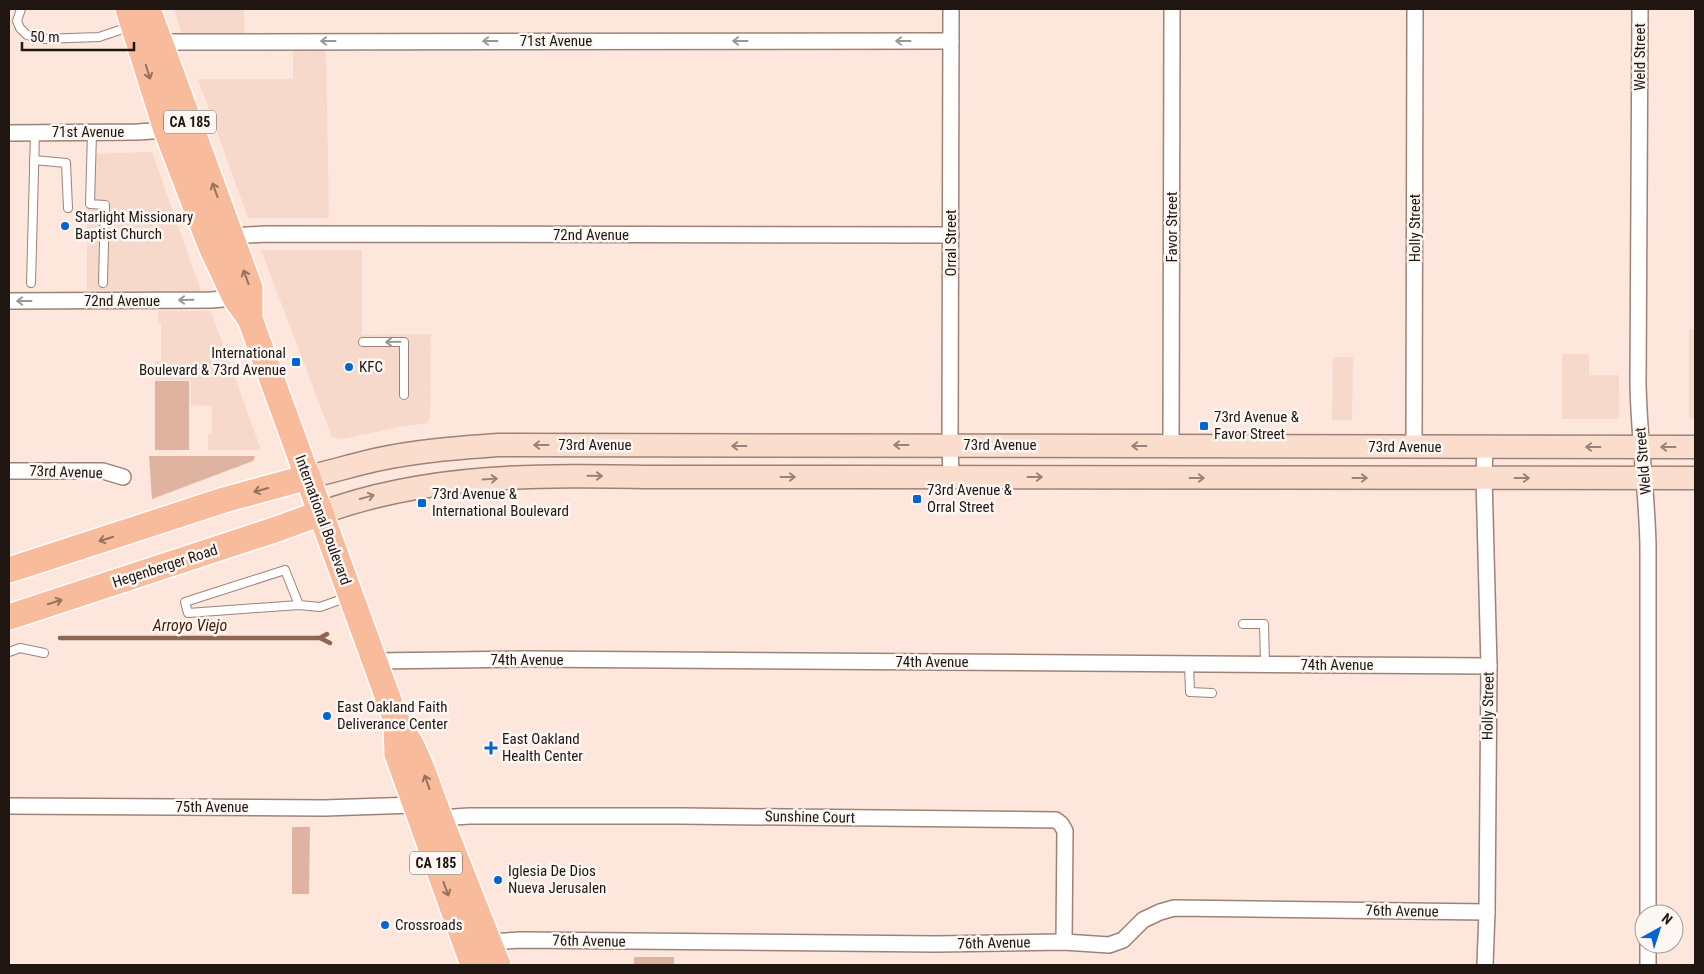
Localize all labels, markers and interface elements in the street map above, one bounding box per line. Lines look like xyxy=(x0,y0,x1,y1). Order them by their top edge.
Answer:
scale bar xyxy=(22,20,135,52)
street label: Weld Street xyxy=(1631,23,1649,91)
text: 50 m xyxy=(30,28,60,46)
street label: 71st Avenue xyxy=(520,32,592,50)
one-way arrow xyxy=(320,36,336,46)
one-way arrow xyxy=(482,36,498,46)
one-way arrow xyxy=(732,36,748,46)
one-way arrow xyxy=(895,36,911,46)
one-way arrow xyxy=(144,64,154,80)
road number: CA 185 xyxy=(164,110,216,134)
street label: 71st Avenue xyxy=(52,123,124,141)
one-way arrow xyxy=(210,183,219,198)
street label: Favor Street xyxy=(1163,191,1181,263)
street label: Holly Street xyxy=(1406,194,1424,262)
place label: Starlight Missionary Baptist Church xyxy=(75,208,193,243)
street label: Orral Street xyxy=(942,209,960,277)
marker: Starlight Missionary Baptist Church xyxy=(59,220,71,232)
street label: 72nd Avenue xyxy=(553,226,629,244)
one-way arrow xyxy=(241,269,250,285)
street label: 72nd Avenue xyxy=(84,292,160,310)
one-way arrow xyxy=(179,295,195,305)
one-way arrow xyxy=(16,296,32,306)
one-way arrow xyxy=(385,337,401,347)
place label: International Boulevard & 73rd Avenue xyxy=(139,344,286,379)
marker: International Boulevard & 73rd Avenue xyxy=(290,356,302,368)
place label: KFC xyxy=(359,358,383,376)
marker: KFC xyxy=(343,361,355,373)
place label: 73rd Avenue & Favor Street xyxy=(1214,408,1300,443)
marker: 73rd Avenue & Favor Street xyxy=(1198,420,1210,432)
street label: Weld Street xyxy=(1631,426,1655,496)
street label: 73rd Avenue xyxy=(558,436,632,454)
street label: 73rd Avenue xyxy=(963,436,1037,454)
street label: 73rd Avenue xyxy=(1368,438,1442,456)
one-way arrow xyxy=(533,440,550,450)
one-way arrow xyxy=(893,440,910,450)
one-way arrow xyxy=(731,441,747,451)
one-way arrow xyxy=(1131,441,1148,451)
one-way arrow xyxy=(1585,442,1602,452)
one-way arrow xyxy=(1661,442,1677,452)
street label: International Boulevard xyxy=(291,453,355,587)
street label: 73rd Avenue xyxy=(29,462,103,482)
one-way arrow xyxy=(586,471,603,481)
one-way arrow xyxy=(780,472,796,482)
one-way arrow xyxy=(1026,472,1043,482)
one-way arrow xyxy=(1189,473,1205,483)
one-way arrow xyxy=(1352,473,1368,483)
one-way arrow xyxy=(1514,473,1530,483)
one-way arrow xyxy=(482,474,498,484)
place label: 73rd Avenue & Orral Street xyxy=(927,481,1013,516)
one-way arrow xyxy=(253,485,269,495)
place label: 73rd Avenue & International Boulevard xyxy=(432,485,569,520)
one-way arrow xyxy=(359,492,375,501)
marker: 73rd Avenue & Orral Street xyxy=(911,493,923,505)
marker: 73rd Avenue & International Boulevard xyxy=(416,497,428,509)
one-way arrow xyxy=(98,534,114,544)
street label: Hegenberger Road xyxy=(110,541,220,591)
one-way arrow xyxy=(47,597,62,606)
water label: Arroyo Viejo xyxy=(152,616,227,635)
street label: 74th Avenue xyxy=(490,651,564,669)
street label: 74th Avenue xyxy=(895,653,969,671)
street label: 74th Avenue xyxy=(1300,656,1374,674)
street label: Holly Street xyxy=(1478,672,1498,740)
place label: East Oakland Faith Deliverance Center xyxy=(337,698,448,733)
marker: East Oakland Faith Deliverance Center xyxy=(321,710,333,722)
place label: East Oakland Health Center xyxy=(502,730,583,765)
marker: East Oakland Health Center xyxy=(484,741,498,755)
one-way arrow xyxy=(422,775,431,790)
street label: 75th Avenue xyxy=(175,798,249,816)
street label: Sunshine Court xyxy=(765,807,855,827)
road number: CA 185 xyxy=(410,851,462,874)
place label: Iglesia De Dios Nueva Jerusalen xyxy=(508,862,606,897)
marker: Iglesia De Dios Nueva Jerusalen xyxy=(492,874,504,886)
one-way arrow xyxy=(442,881,451,896)
street label: 76th Avenue xyxy=(1365,901,1439,921)
north arrow xyxy=(1634,904,1684,954)
text: N xyxy=(1659,910,1676,928)
place label: Crossroads xyxy=(395,916,463,934)
marker: Crossroads xyxy=(379,919,391,931)
street label: 76th Avenue xyxy=(552,931,626,951)
street label: 76th Avenue xyxy=(957,933,1031,953)

